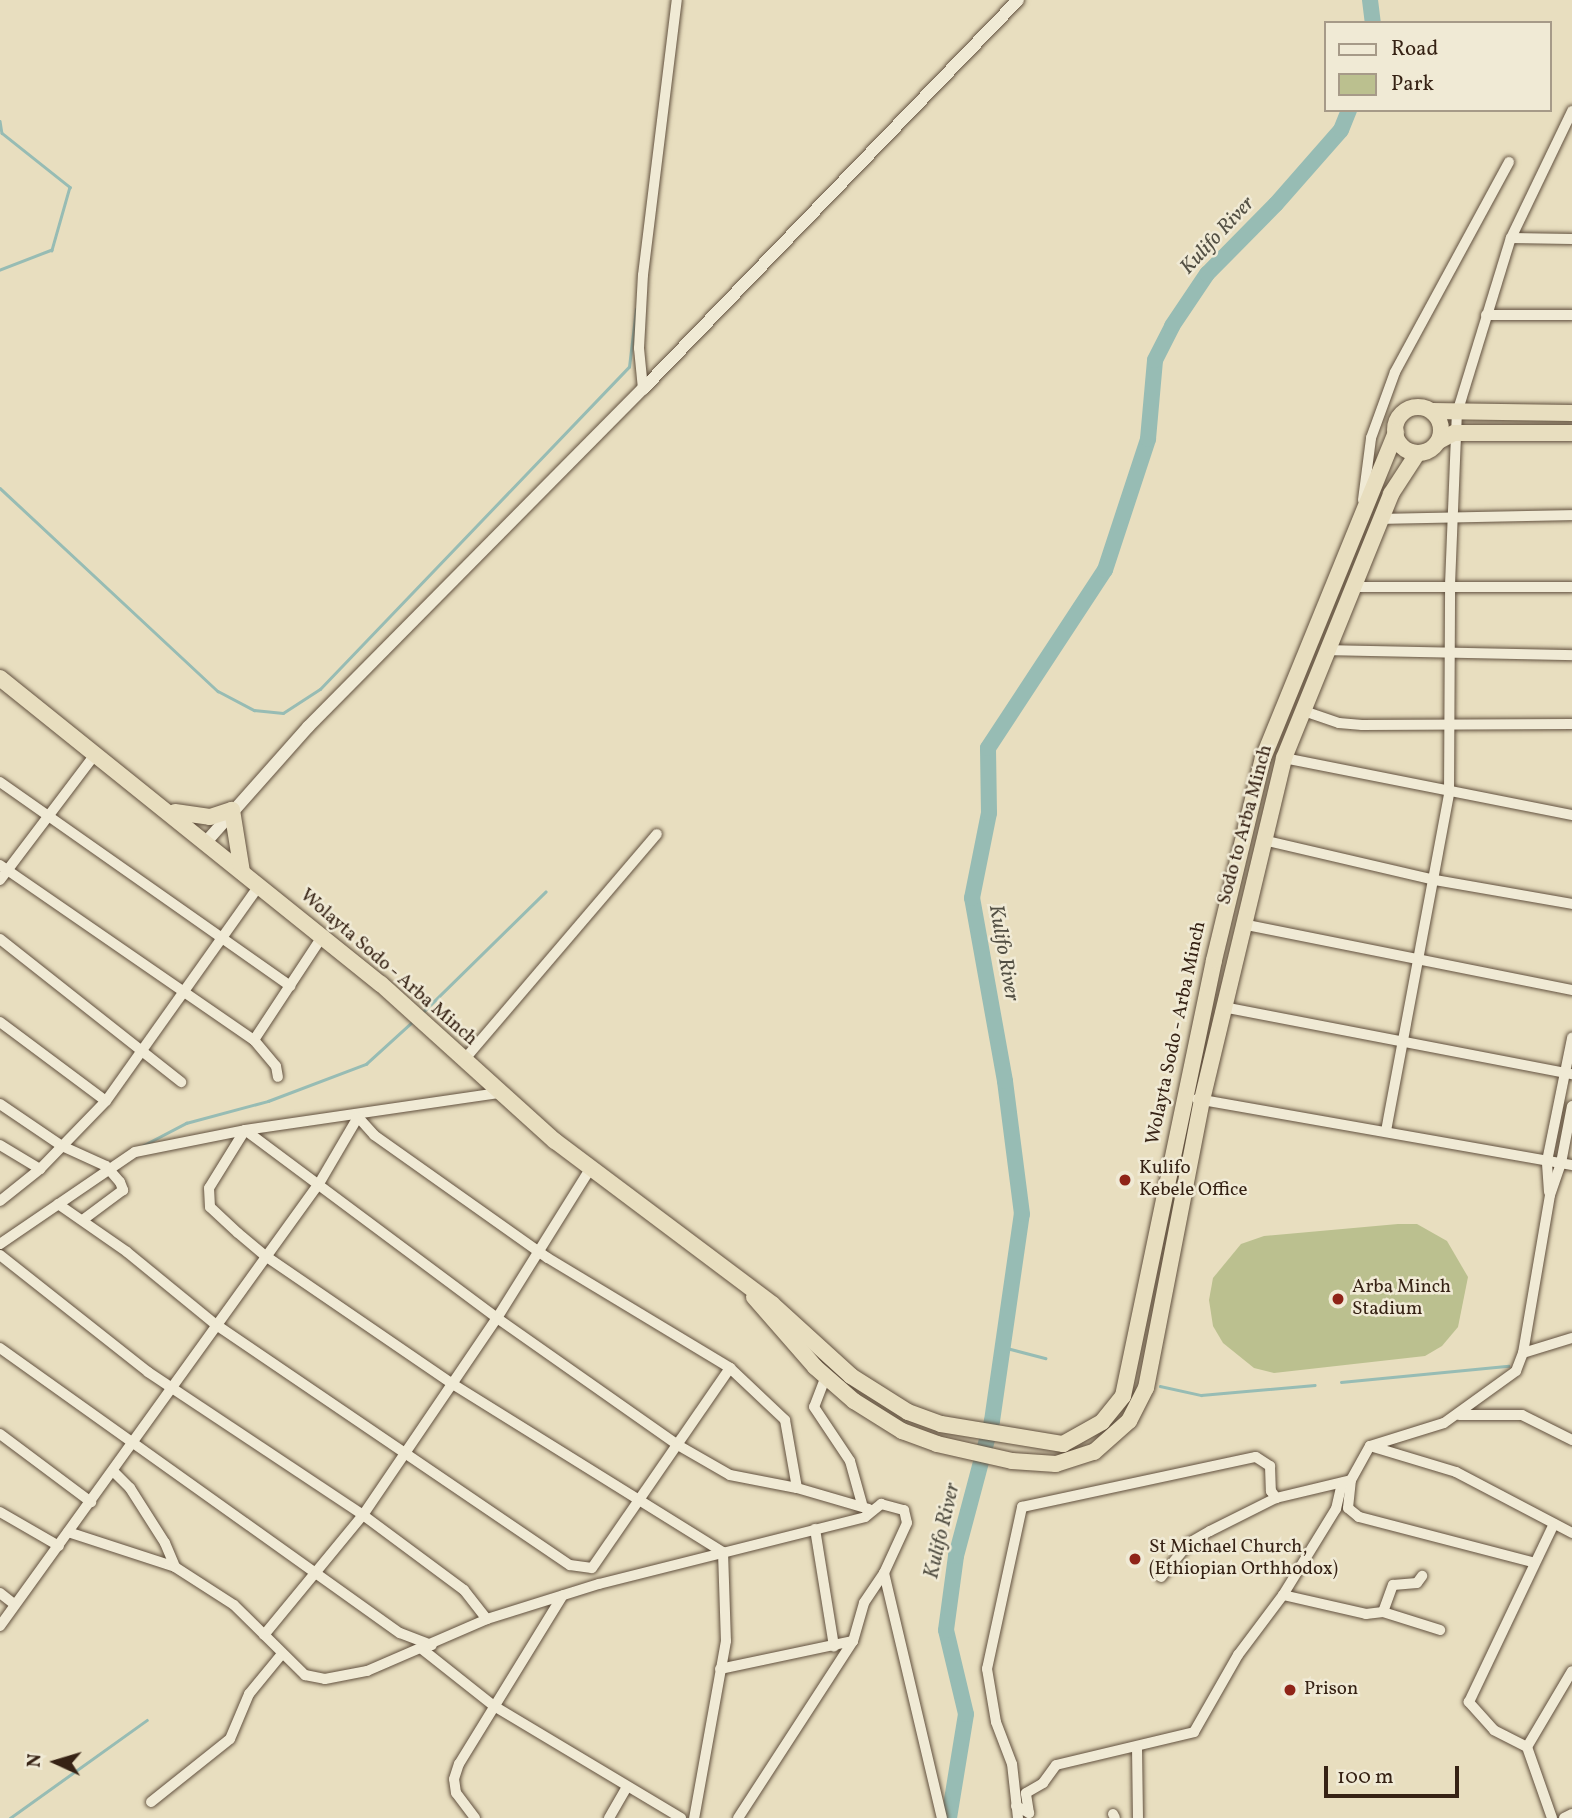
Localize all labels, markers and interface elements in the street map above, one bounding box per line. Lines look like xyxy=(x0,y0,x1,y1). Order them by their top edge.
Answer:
legend xyxy=(1324,21,1551,112)
text: Road xyxy=(1391,35,1438,64)
text: Park xyxy=(1391,70,1434,99)
water label: Kulifo River xyxy=(1176,192,1260,280)
street label: Sodo to Arba Minch xyxy=(1214,743,1278,907)
street label: Wolayta Sodo - Arba Minch xyxy=(294,885,482,1051)
water label: Kulifo River xyxy=(982,903,1024,1003)
street label: Wolayta Sodo - Arba Minch xyxy=(1142,919,1212,1147)
place label: Kulifo Kebele Office xyxy=(1139,1158,1247,1202)
marker: Kulifo Kebele Office xyxy=(1117,1172,1133,1188)
place label: Arba Minch Stadium xyxy=(1352,1277,1451,1321)
marker: Arba Minch Stadium xyxy=(1330,1291,1346,1307)
water label: Kulifo River xyxy=(920,1481,966,1581)
place label: St Michael Church, (Ethiopian Orthhodox) xyxy=(1149,1537,1338,1581)
marker: St Michael Church, (Ethiopian Orthhodox) xyxy=(1127,1551,1143,1567)
place label: Prison xyxy=(1304,1679,1358,1701)
marker: Prison xyxy=(1282,1682,1298,1698)
north arrow xyxy=(21,1727,91,1797)
scale bar xyxy=(1327,1752,1462,1796)
text: N xyxy=(22,1753,49,1768)
text: 100 m xyxy=(1337,1763,1394,1792)

